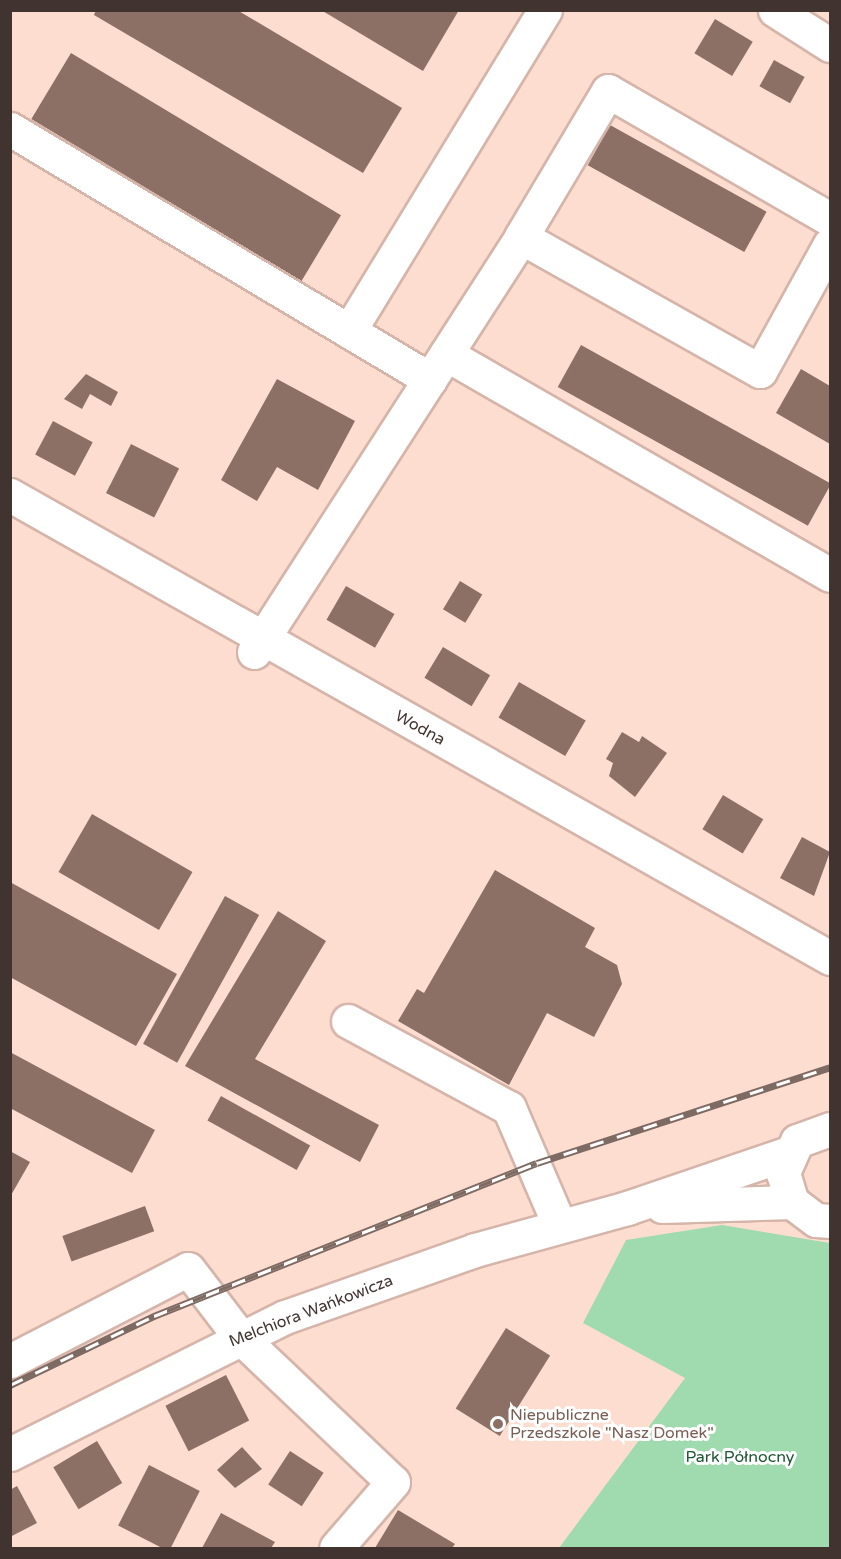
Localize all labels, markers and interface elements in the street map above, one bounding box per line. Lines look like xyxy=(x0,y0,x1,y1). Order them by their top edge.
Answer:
street label: Wodna xyxy=(392,707,448,749)
street label: Melchiora Wańkowicza xyxy=(226,1271,396,1351)
place label: Niepubliczne Przedszkole "Nasz Domek" xyxy=(510,1405,714,1443)
marker: Niepubliczne Przedszkole "Nasz Domek" xyxy=(491,1417,505,1431)
park label: Park Północny xyxy=(686,1447,794,1467)

